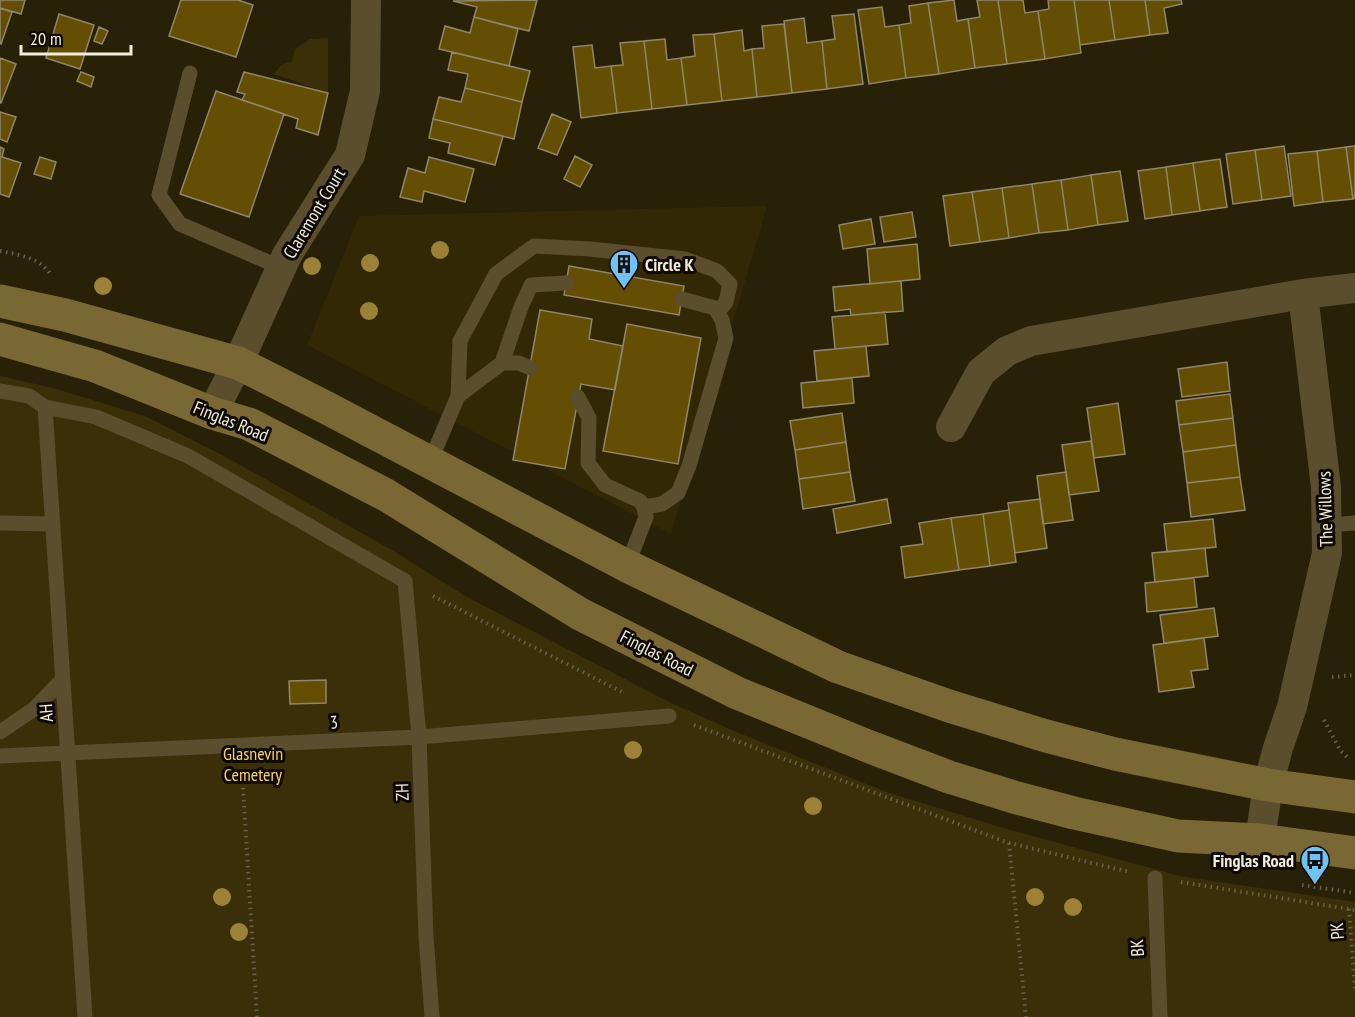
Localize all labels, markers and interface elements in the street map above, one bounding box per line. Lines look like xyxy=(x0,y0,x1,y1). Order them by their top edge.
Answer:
scale bar xyxy=(21,18,130,56)
text: 20 m xyxy=(30,27,62,50)
street label: Claremont Court xyxy=(278,163,350,263)
building icon: Circle K xyxy=(608,248,640,290)
place label: Circle K xyxy=(645,253,695,276)
street label: Finglas Road xyxy=(190,396,272,446)
street label: The Willows xyxy=(1312,471,1338,547)
street label: Finglas Road xyxy=(617,625,697,681)
street label: AH xyxy=(34,703,58,723)
street label: 3 xyxy=(329,710,339,734)
park label: Glasnevin Cemetery xyxy=(223,742,283,786)
street label: ZH xyxy=(390,783,414,801)
bus stop icon: Finglas Road xyxy=(1299,844,1331,886)
place label: Finglas Road xyxy=(1213,849,1294,872)
street label: PK xyxy=(1325,922,1349,940)
street label: BK xyxy=(1125,939,1149,957)

